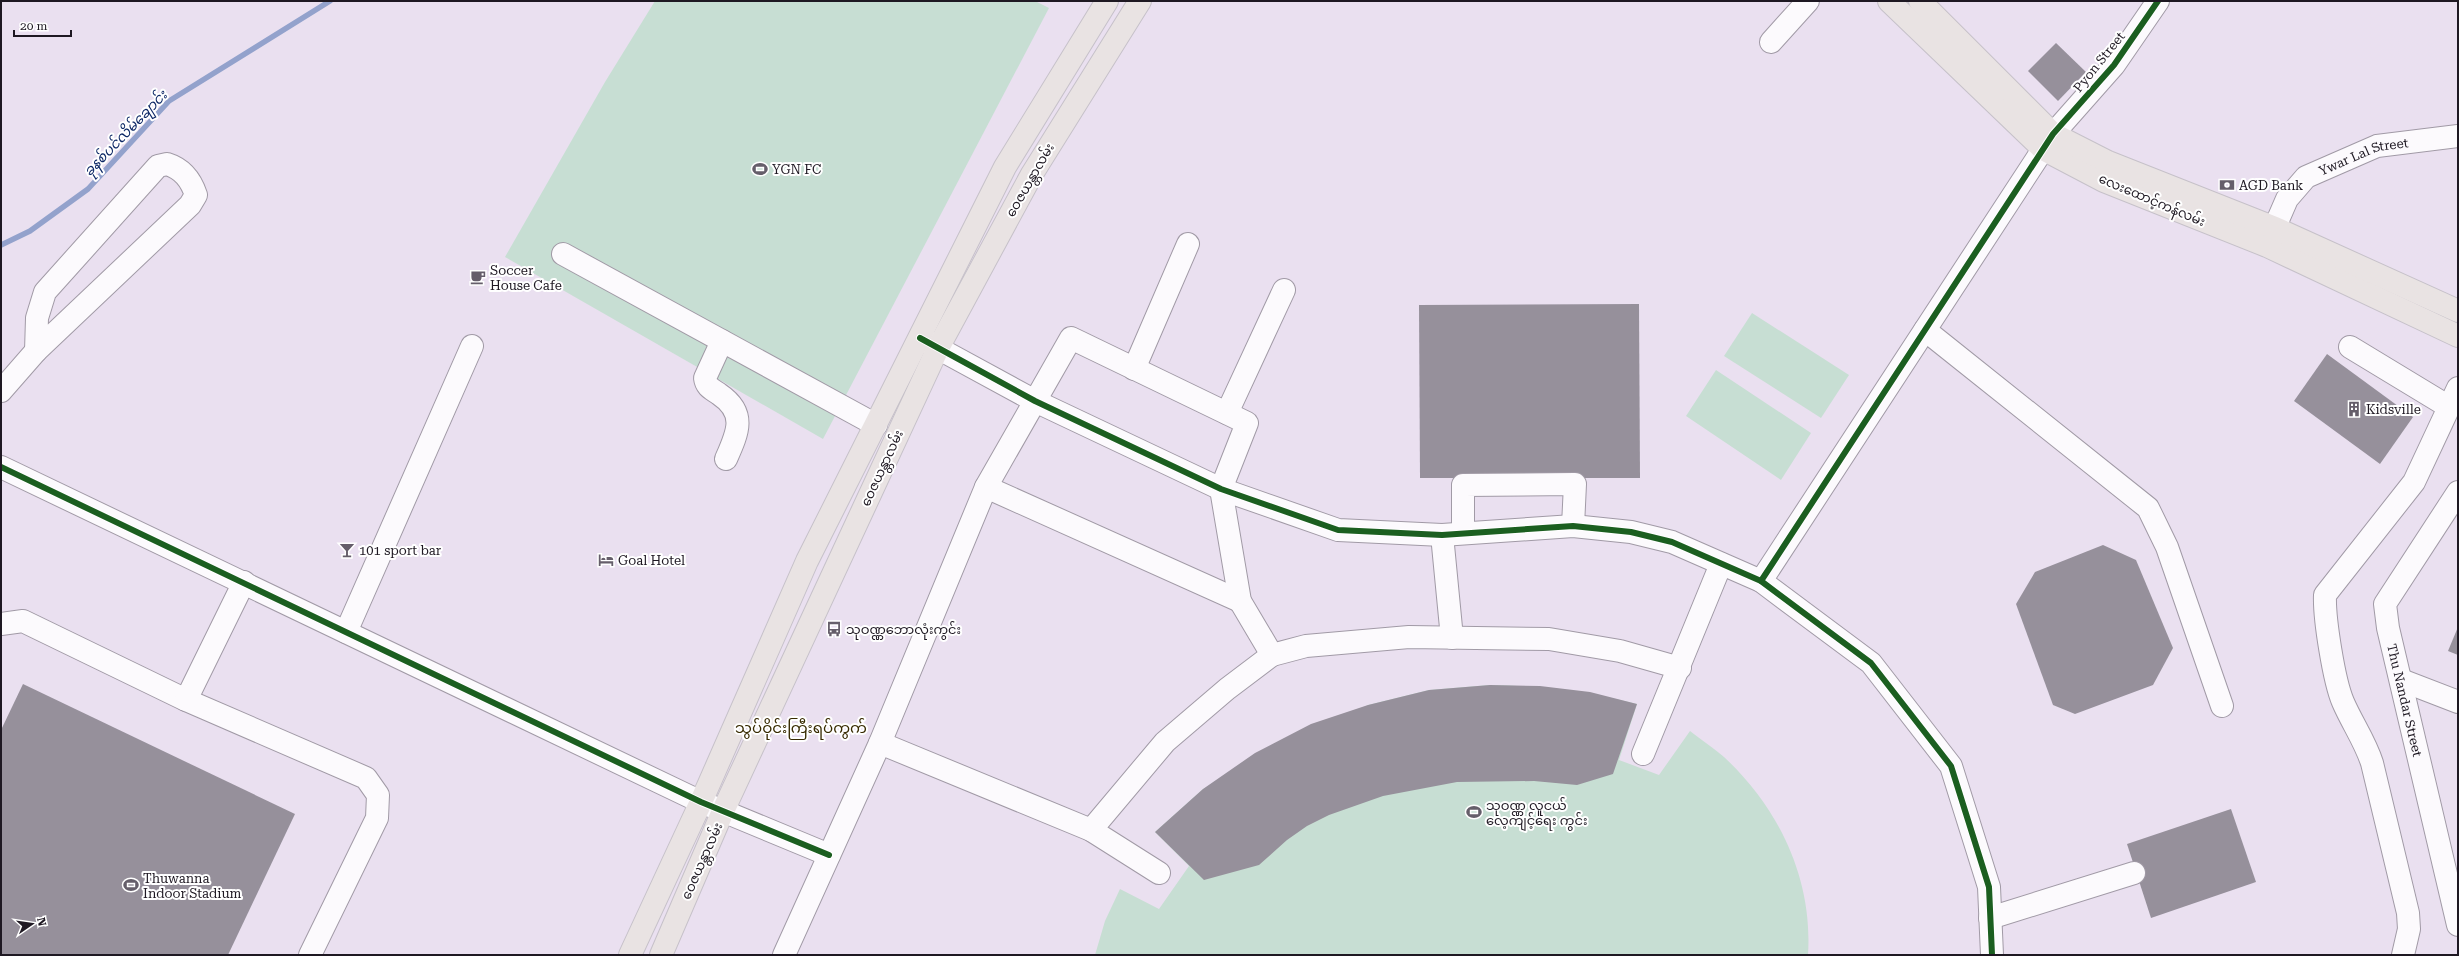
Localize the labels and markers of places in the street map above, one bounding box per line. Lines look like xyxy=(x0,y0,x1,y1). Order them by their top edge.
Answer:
sports icon: YGN FC xyxy=(751,160,769,178)
place label: YGN FC xyxy=(772,162,821,177)
bank icon: AGD Bank xyxy=(2218,176,2236,194)
place label: AGD Bank xyxy=(2239,178,2303,193)
place label: Soccer House Cafe xyxy=(490,263,562,293)
cafe icon: Soccer House Cafe xyxy=(469,268,487,286)
building icon: Kidsville xyxy=(2345,400,2363,418)
place label: Kidsville xyxy=(2366,402,2421,417)
bar icon: 101 sport bar xyxy=(338,541,356,559)
place label: 101 sport bar xyxy=(359,543,442,558)
hotel icon: Goal Hotel xyxy=(597,551,615,569)
place label: Goal Hotel xyxy=(618,553,685,568)
bus stop icon: သုဝဏ္ဏဘောလုံးကွင်း xyxy=(825,620,843,638)
place label: သုဝဏ္ဏဘောလုံးကွင်း xyxy=(846,621,961,640)
place label: သုဝဏ္ဏ လူငယ် လေ့ကျင့်ရေး ကွင်း xyxy=(1486,797,1587,831)
sports icon: သုဝဏ္ဏ လူငယ် လေ့ကျင့်ရေး ကွင်း xyxy=(1465,803,1483,821)
place label: Thuwanna Indoor Stadium xyxy=(143,871,242,901)
sports icon: Thuwanna Indoor Stadium xyxy=(122,876,140,894)

